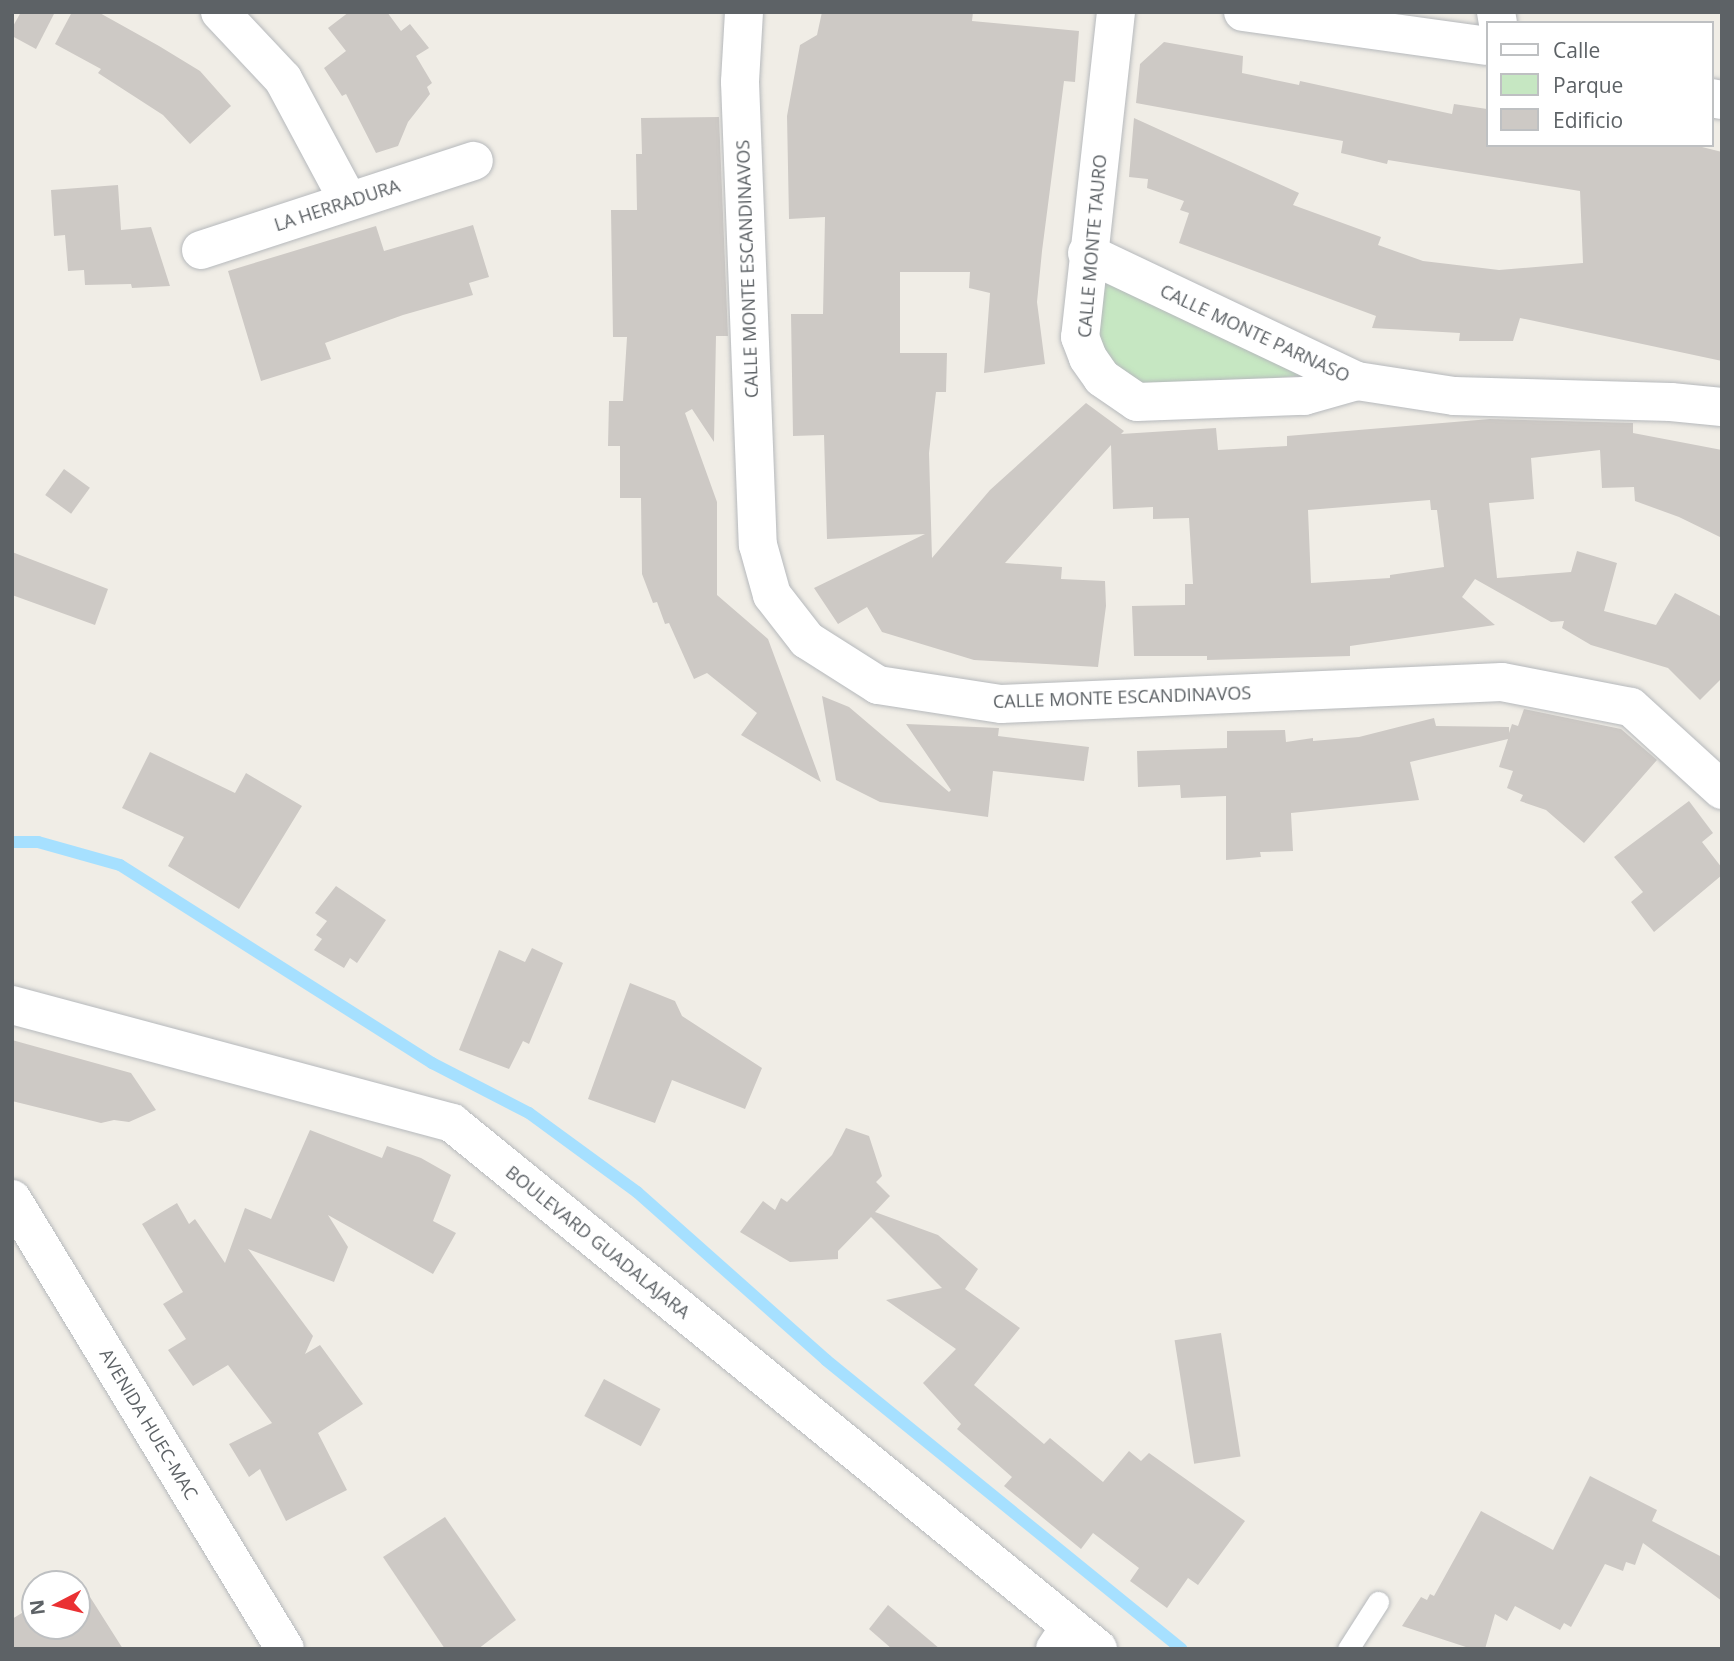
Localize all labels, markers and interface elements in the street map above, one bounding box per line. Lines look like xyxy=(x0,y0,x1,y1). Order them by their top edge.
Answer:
legend xyxy=(1486,21,1713,147)
text: Calle xyxy=(1553,36,1600,64)
text: Parque xyxy=(1553,71,1623,99)
text: Edificio xyxy=(1553,106,1623,134)
street label: CALLE MONTE ESCANDINAVOS xyxy=(732,140,762,398)
street label: CALLE MONTE TAURO xyxy=(1073,153,1111,339)
street label: LA HERRADURA xyxy=(271,174,403,236)
street label: CALLE MONTE PARNASO xyxy=(1157,280,1353,386)
street label: CALLE MONTE ESCANDINAVOS xyxy=(993,682,1251,712)
street label: BOULEVARD GUADALAJARA xyxy=(502,1161,694,1323)
street label: AVENIDA HUEC-MAC xyxy=(95,1345,203,1503)
north arrow xyxy=(21,1570,91,1640)
text: N xyxy=(23,1598,51,1617)

